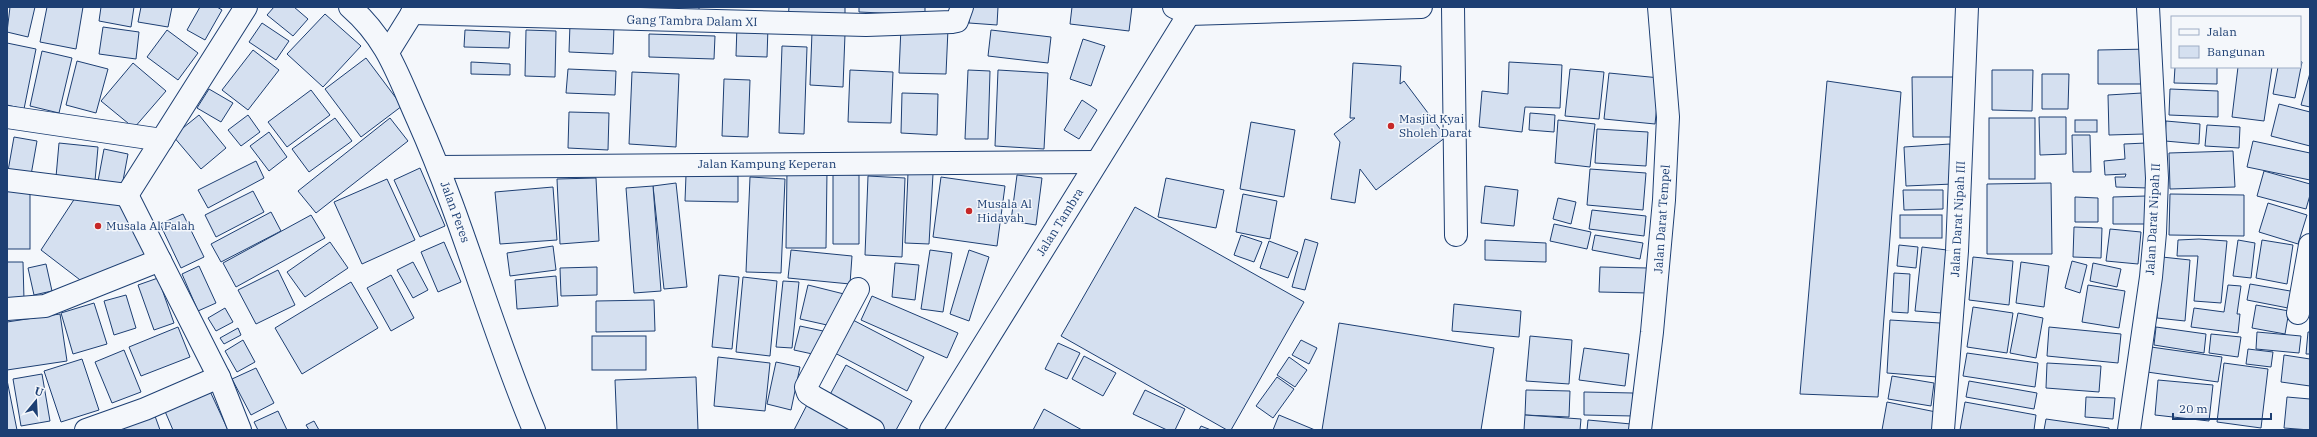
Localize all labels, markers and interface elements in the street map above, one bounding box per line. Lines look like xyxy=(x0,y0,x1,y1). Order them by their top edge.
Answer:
street label: Gang Tambra Dalam XI xyxy=(626,12,758,29)
legend xyxy=(2171,16,2301,68)
text: Jalan xyxy=(2207,24,2237,39)
text: Bangunan xyxy=(2207,44,2265,59)
place label: Masjid Kyai Sholeh Darat xyxy=(1399,111,1472,140)
marker: Masjid Kyai Sholeh Darat xyxy=(1386,121,1396,131)
street label: Jalan Kampung Keperan xyxy=(698,156,837,171)
street label: Jalan Darat Nipah III xyxy=(1947,161,1968,277)
street label: Jalan Darat Nipah II xyxy=(2142,163,2163,275)
street label: Jalan Darat Tempel xyxy=(1650,164,1673,274)
street label: Jalan Peres xyxy=(437,179,473,245)
street label: Jalan Tambra xyxy=(1033,185,1087,258)
place label: Musala Al Hidayah xyxy=(977,196,1032,225)
marker: Musala Al Hidayah xyxy=(964,206,974,216)
place label: Musala Al Falah xyxy=(106,218,195,233)
marker: Musala Al Falah xyxy=(93,221,103,231)
north arrow xyxy=(16,381,56,421)
text: U xyxy=(33,384,46,400)
scale bar xyxy=(2173,395,2271,421)
text: 20 m xyxy=(2179,401,2208,416)

